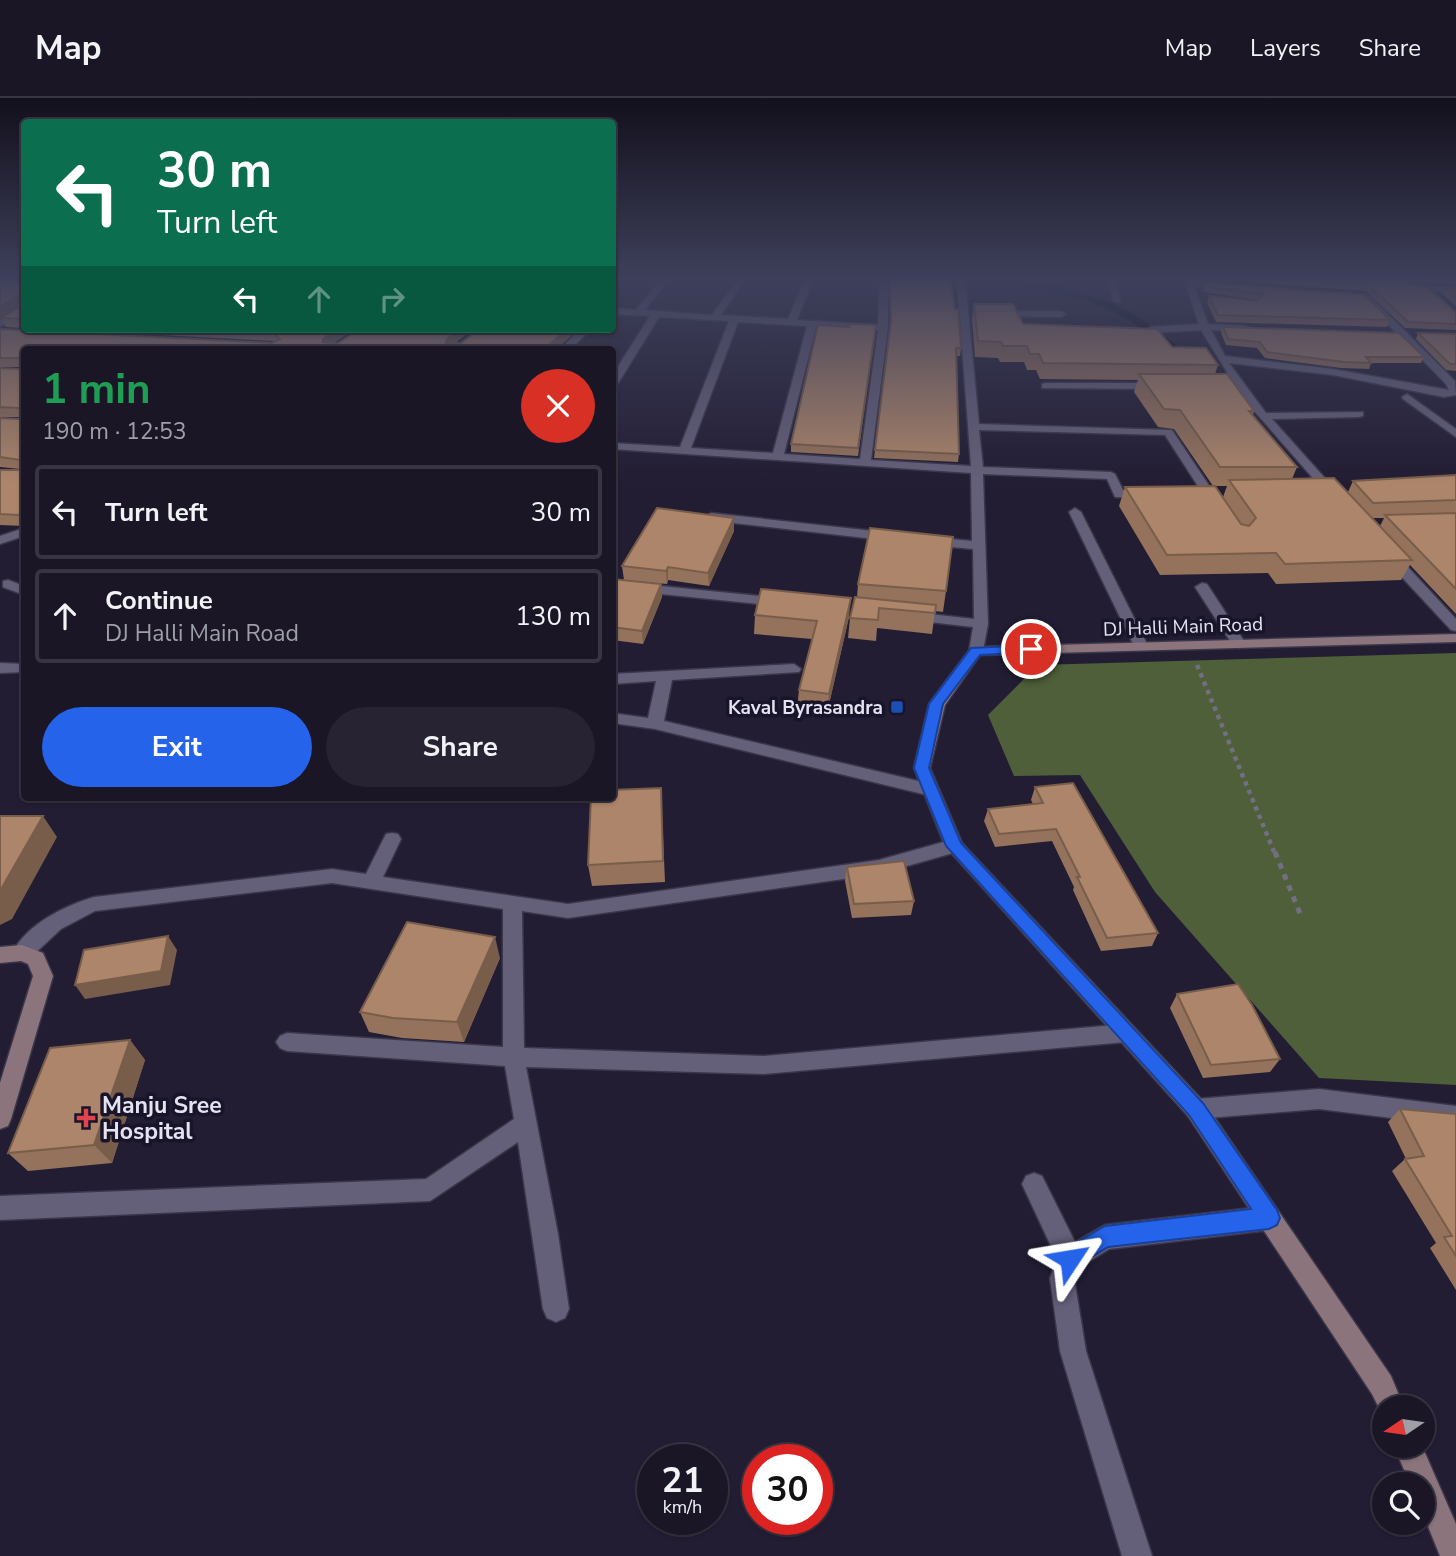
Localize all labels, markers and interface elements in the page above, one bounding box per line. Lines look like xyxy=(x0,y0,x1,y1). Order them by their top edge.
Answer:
text: Map xyxy=(35,26,102,71)
text: Map xyxy=(1165,32,1212,64)
text: Layers xyxy=(1250,32,1321,64)
text: Share xyxy=(1359,32,1421,64)
text: 30 m xyxy=(157,137,272,204)
icon: left xyxy=(42,147,133,238)
text: Turn left xyxy=(157,201,277,244)
icon: left xyxy=(227,280,265,318)
icon: ahead xyxy=(300,280,338,318)
icon: right xyxy=(373,280,411,318)
text: 1 min xyxy=(42,361,151,418)
button: close xyxy=(521,369,595,443)
text: 190 m · 12:53 xyxy=(42,416,187,447)
icon: left xyxy=(46,493,84,531)
text: Turn left xyxy=(105,495,208,530)
text: 30 m xyxy=(531,495,591,530)
text: Continue xyxy=(105,583,213,618)
icon: ahead xyxy=(46,597,84,635)
text: 130 m xyxy=(515,599,591,634)
street label: DJ Halli Main Road xyxy=(1103,611,1264,643)
text: DJ Halli Main Road xyxy=(105,618,299,649)
pin xyxy=(1001,619,1061,679)
icon: arrive xyxy=(1012,630,1050,668)
place label: Kaval Byrasandra xyxy=(728,695,883,721)
marker: Kaval Byrasandra xyxy=(889,699,905,715)
button: Exit xyxy=(42,707,312,787)
button: Share xyxy=(326,707,595,787)
place label: Manju Sree Hospital xyxy=(102,1090,222,1147)
marker: Manju Sree Hospital xyxy=(76,1108,96,1128)
position arrow xyxy=(1033,1222,1107,1296)
north arrow xyxy=(1372,1395,1435,1458)
map controls xyxy=(1372,1395,1435,1535)
speed limit sign: 30 xyxy=(742,1444,833,1535)
text: 21 xyxy=(661,1457,704,1504)
button: search xyxy=(1372,1472,1435,1535)
text: km/h xyxy=(663,1495,702,1519)

